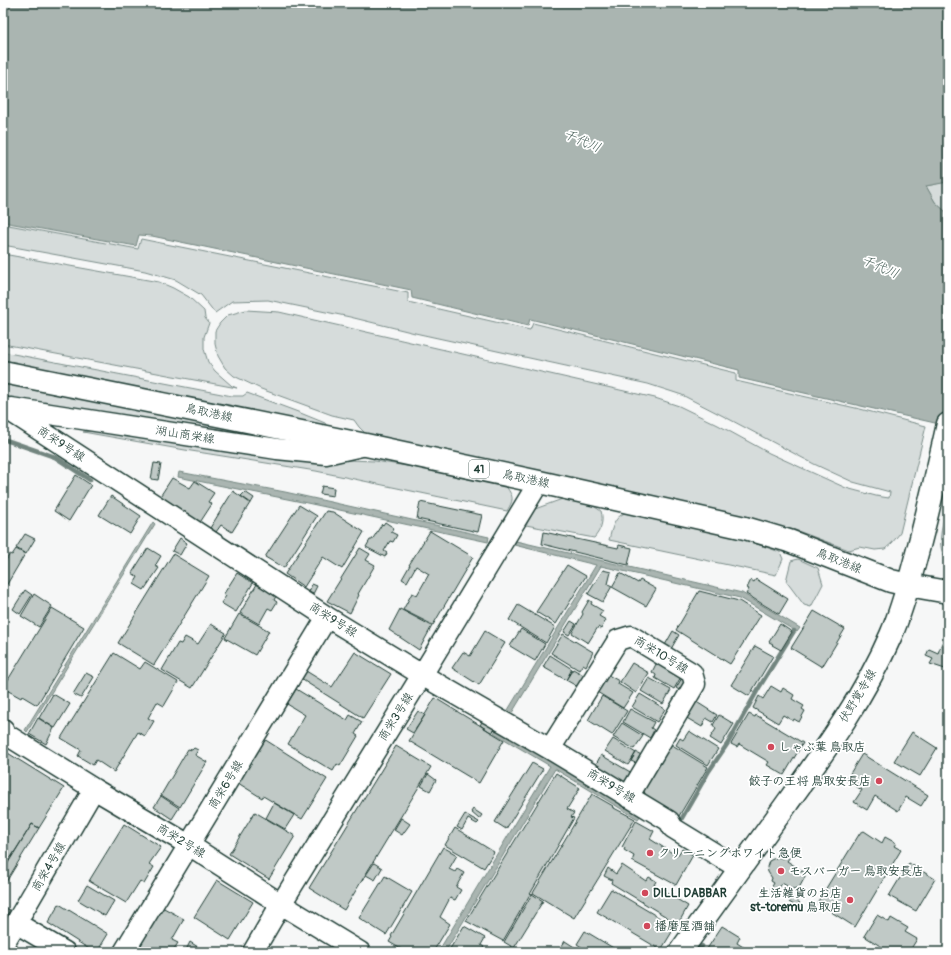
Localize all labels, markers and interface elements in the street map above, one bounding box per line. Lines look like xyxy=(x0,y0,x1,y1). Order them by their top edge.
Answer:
water label: 千代川 xyxy=(561,126,603,156)
water label: 千代川 xyxy=(859,252,901,282)
street label: 鳥取港線 xyxy=(184,401,234,425)
street label: 商栄9号線 xyxy=(34,423,88,465)
street label: 湖山商栄線 xyxy=(154,423,216,447)
road number: 41 xyxy=(469,460,489,478)
street label: 鳥取港線 xyxy=(501,467,551,491)
street label: 鳥取港線 xyxy=(814,545,864,577)
street label: 商栄9号線 xyxy=(306,599,360,641)
street label: 商栄10号線 xyxy=(631,633,691,677)
street label: 伏野覚寺線 xyxy=(836,666,880,726)
street label: 商栄3号線 xyxy=(375,690,417,744)
place label: しゃぶ葉 鳥取店 xyxy=(779,740,866,755)
marker: しゃぶ葉 鳥取店 xyxy=(766,742,776,752)
street label: 商栄6号線 xyxy=(205,758,247,812)
street label: 商栄9号線 xyxy=(584,766,638,806)
place label: 餃子の王将 鳥取安長店 xyxy=(748,774,871,789)
marker: 餃子の王将 鳥取安長店 xyxy=(874,776,884,786)
street label: 商栄2号線 xyxy=(154,820,208,862)
street label: 商栄4号線 xyxy=(29,839,69,895)
place label: クリーニングホワイト急便 xyxy=(658,846,802,861)
marker: クリーニングホワイト急便 xyxy=(645,848,655,858)
place label: モスバーガー 鳥取安長店 xyxy=(789,864,924,879)
marker: モスバーガー 鳥取安長店 xyxy=(776,866,786,876)
place label: DILLI DABBAR xyxy=(653,886,727,901)
place label: 生活雑貨のお店 st-toremu 鳥取店 xyxy=(750,886,842,915)
marker: DILLI DABBAR xyxy=(640,888,650,898)
marker: 生活雑貨のお店 st-toremu 鳥取店 xyxy=(845,895,855,905)
place label: 播磨屋酒舗 xyxy=(655,919,715,934)
marker: 播磨屋酒舗 xyxy=(642,921,652,931)

